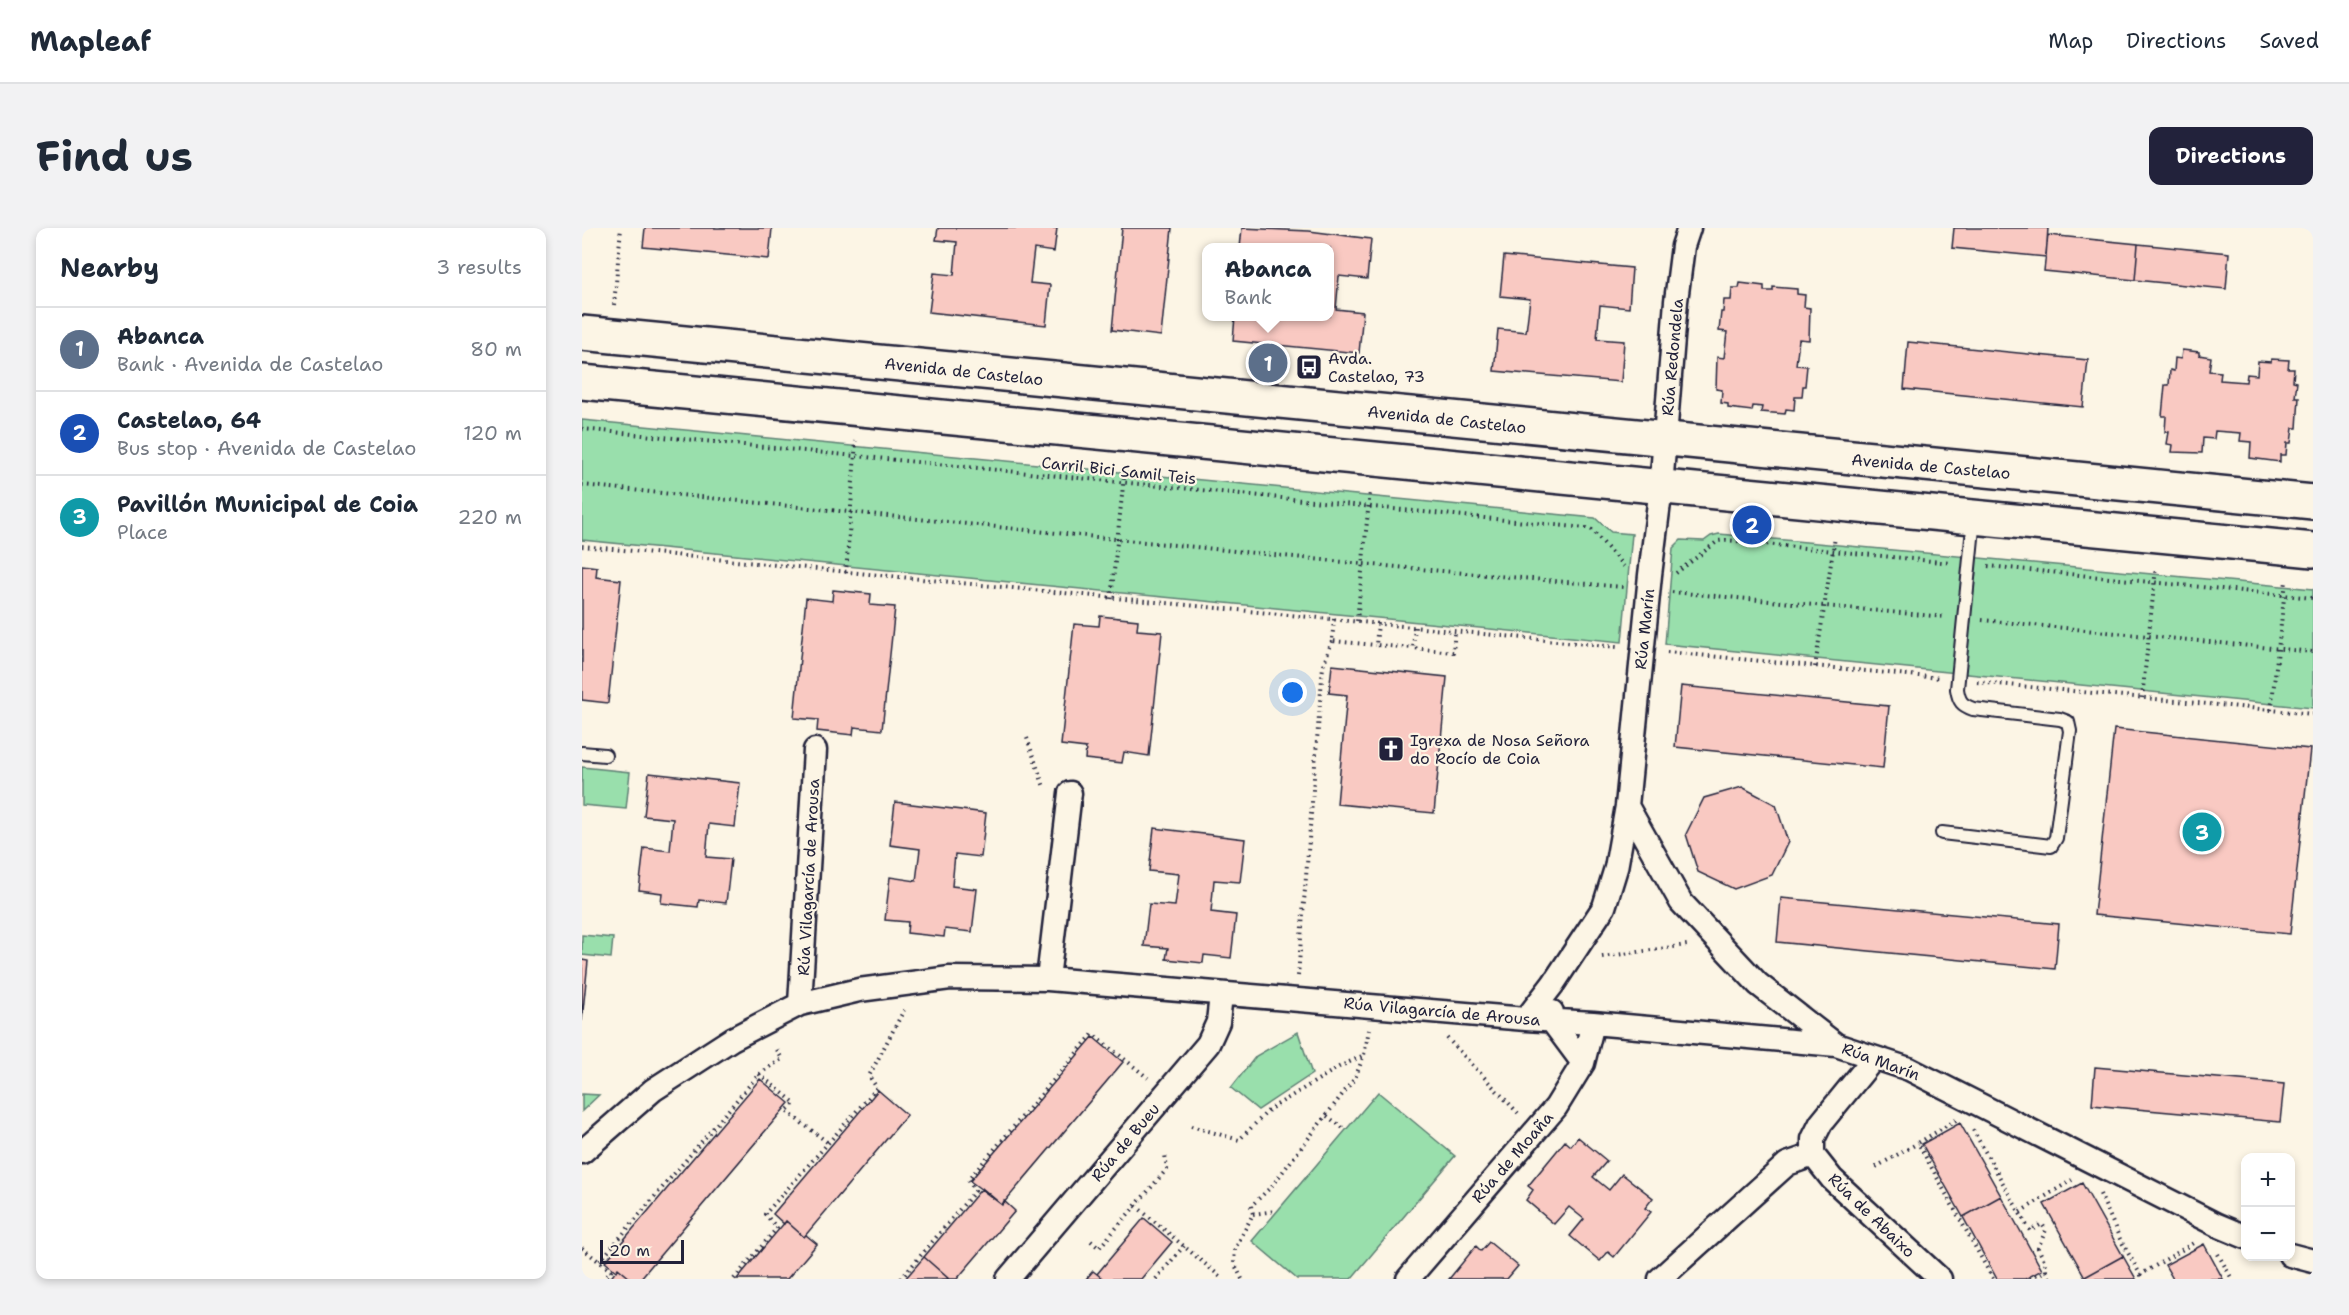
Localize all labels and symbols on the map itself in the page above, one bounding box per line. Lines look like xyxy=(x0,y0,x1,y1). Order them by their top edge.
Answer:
street label: Rúa Redondela xyxy=(1657,297,1688,417)
pin: 1 xyxy=(1248,340,1288,386)
place label: Avda. Castelao, 73 xyxy=(1328,348,1425,387)
bus stop icon: Avda. Castelao, 73 xyxy=(1294,352,1324,382)
street label: Avenida de Castelao xyxy=(884,353,1044,390)
street label: Avenida de Castelao xyxy=(1367,401,1527,438)
street label: Avenida de Castelao xyxy=(1851,449,2011,484)
street label: Carril Bici Samil Teis xyxy=(1041,452,1197,489)
pin: 2 xyxy=(1732,502,1772,548)
street label: Rúa Marín xyxy=(1630,587,1659,671)
your location xyxy=(1278,678,1307,707)
place label: Igrexa de Nosa Señora do Rocío de Coia xyxy=(1410,730,1589,769)
church icon: Igrexa de Nosa Señora do Rocío de Coia xyxy=(1376,734,1406,764)
street label: Rúa Vilagarcía de Arousa xyxy=(793,778,824,976)
pin: 3 xyxy=(2182,810,2222,854)
street label: Rúa Vilagarcía de Arousa xyxy=(1343,992,1541,1031)
street label: Rúa Marín xyxy=(1839,1038,1923,1085)
street label: Rúa de Bueu xyxy=(1086,1099,1164,1186)
street label: Rúa de Moaña xyxy=(1467,1107,1558,1207)
street label: Rúa de Abaixo xyxy=(1824,1169,1920,1262)
scale bar xyxy=(600,1237,684,1264)

